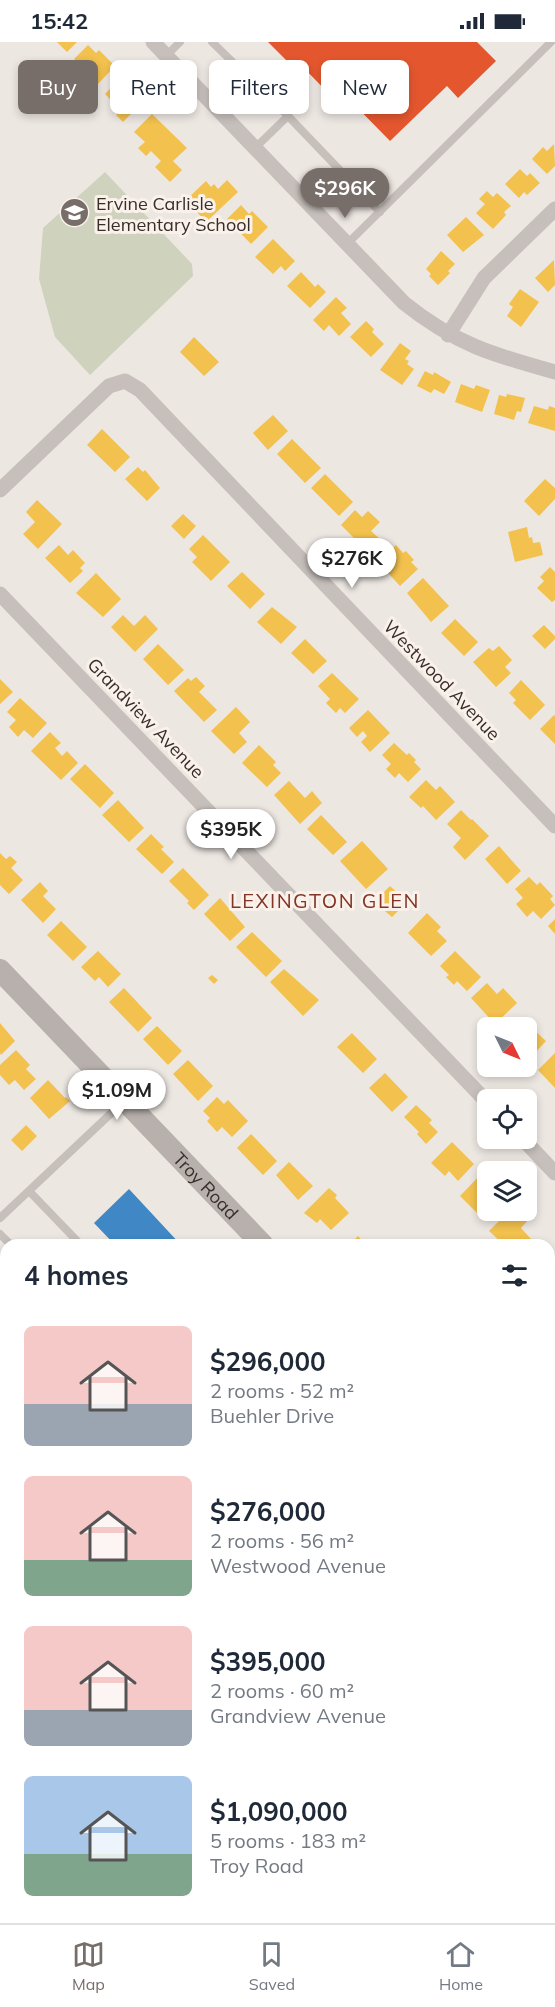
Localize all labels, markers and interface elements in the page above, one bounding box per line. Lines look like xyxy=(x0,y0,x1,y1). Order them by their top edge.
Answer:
text: 15:42 xyxy=(30,7,88,35)
chip: Buy xyxy=(18,60,98,114)
chip: Rent xyxy=(110,60,197,114)
chip: Filters xyxy=(209,60,309,114)
chip: New xyxy=(321,60,409,114)
pin: $296K xyxy=(303,168,387,219)
text: $296K xyxy=(314,175,376,200)
place label: Ervine Carlisle Elementary School xyxy=(96,192,251,236)
school or university icon: Ervine Carlisle Elementary School xyxy=(59,197,91,229)
pin: $276K xyxy=(310,538,394,589)
text: $276K xyxy=(321,545,383,570)
street label: Westwood Avenue xyxy=(379,615,505,745)
street label: Grandview Avenue xyxy=(83,653,209,783)
pin: $395K xyxy=(189,809,273,860)
text: $395K xyxy=(200,816,262,841)
district label: LEXINGTON GLEN xyxy=(230,888,420,913)
north arrow xyxy=(477,1017,537,1077)
map controls xyxy=(477,1017,537,1221)
pin: $1.09M xyxy=(68,1070,166,1121)
text: $1.09M xyxy=(82,1077,152,1102)
button: locate xyxy=(477,1089,537,1149)
street label: Troy Road xyxy=(168,1147,243,1224)
button: layers xyxy=(477,1161,537,1221)
text: 4 homes xyxy=(24,1259,128,1292)
icon: filters xyxy=(498,1259,531,1292)
text: $296,000 xyxy=(210,1345,326,1378)
icon: home xyxy=(72,1350,144,1422)
text: 2 rooms · 52 m² xyxy=(210,1378,354,1403)
text: Buehler Drive xyxy=(210,1403,334,1428)
text: $276,000 xyxy=(210,1495,326,1528)
icon: home xyxy=(72,1500,144,1572)
text: 2 rooms · 56 m² xyxy=(210,1528,354,1553)
text: Westwood Avenue xyxy=(210,1553,386,1578)
text: $395,000 xyxy=(210,1645,326,1678)
icon: home xyxy=(72,1650,144,1722)
text: 2 rooms · 60 m² xyxy=(210,1678,354,1703)
text: Grandview Avenue xyxy=(210,1703,386,1728)
text: $1,090,000 xyxy=(210,1795,348,1828)
icon: home xyxy=(72,1800,144,1872)
text: 5 rooms · 183 m² xyxy=(210,1828,366,1853)
text: Troy Road xyxy=(210,1853,304,1878)
tab: Map xyxy=(72,1938,105,1994)
tab: Saved xyxy=(249,1938,295,1994)
tab: Home xyxy=(439,1938,483,1994)

